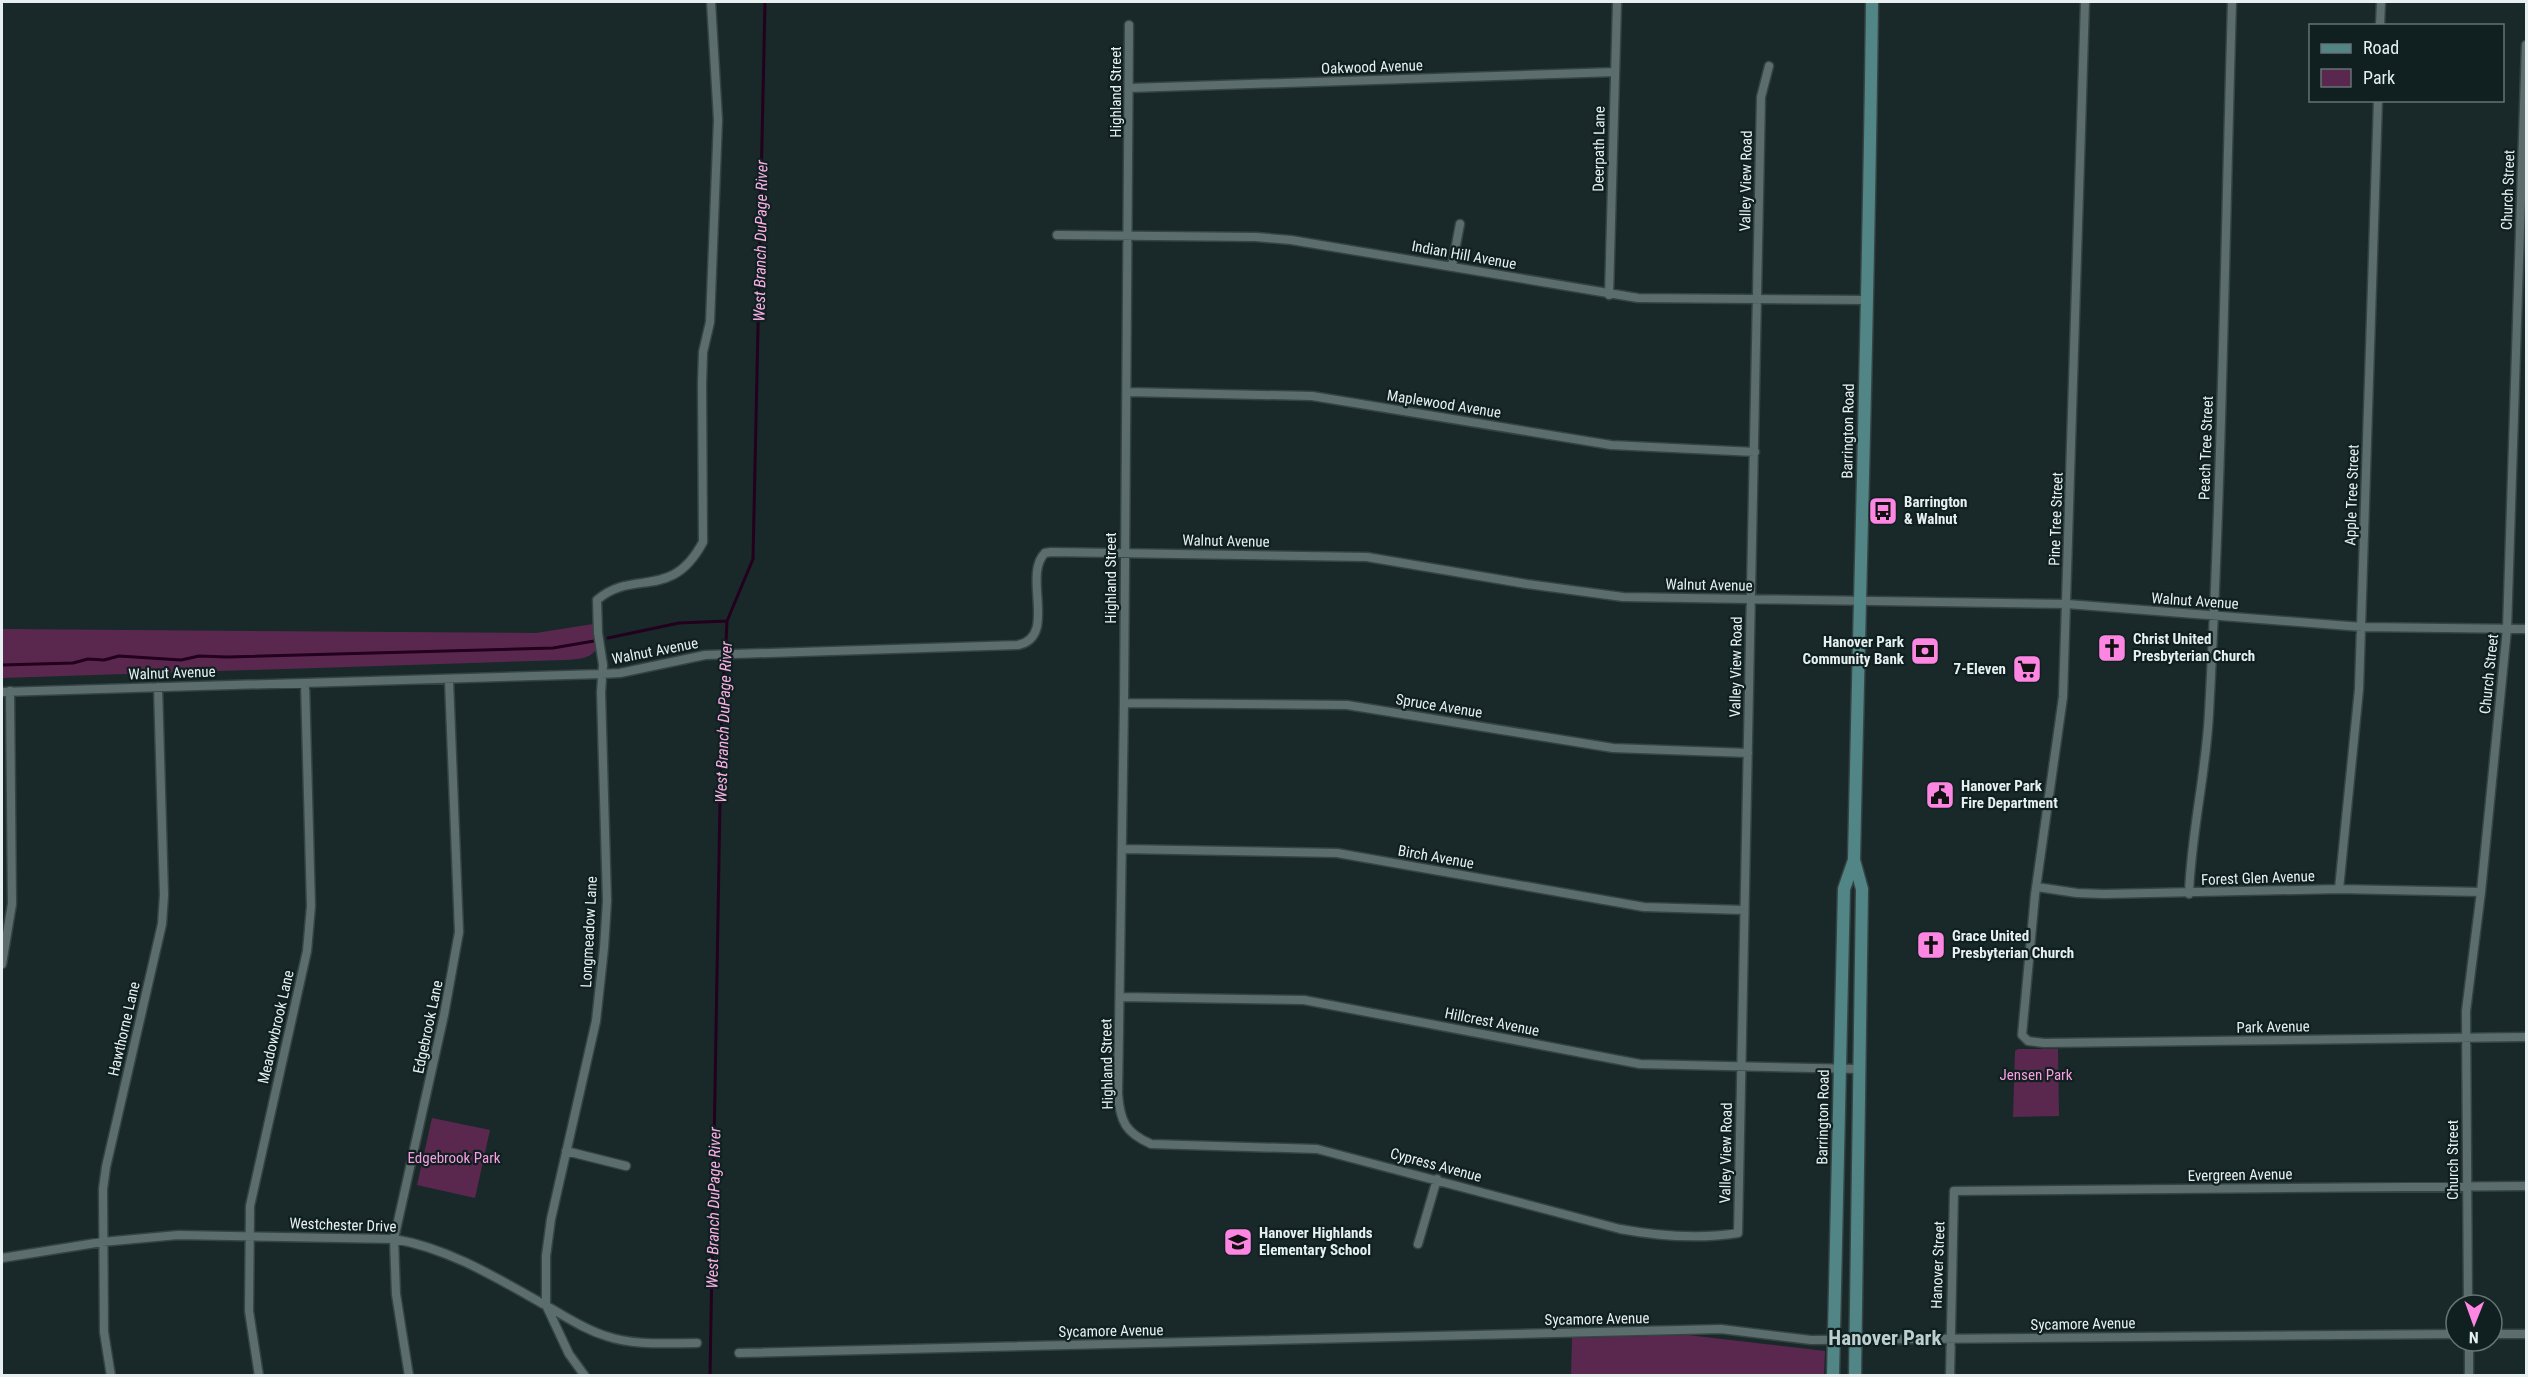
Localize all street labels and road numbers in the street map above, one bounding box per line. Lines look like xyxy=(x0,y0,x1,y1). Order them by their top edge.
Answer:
street label: Highland Street xyxy=(1107,46,1125,138)
street label: Oakwood Avenue xyxy=(1321,56,1423,78)
street label: Deerpath Lane xyxy=(1589,106,1609,192)
street label: Valley View Road xyxy=(1736,130,1756,232)
street label: Church Street xyxy=(2498,150,2518,230)
street label: Indian Hill Avenue xyxy=(1410,237,1518,273)
street label: Barrington Road xyxy=(1838,383,1858,479)
street label: Maplewood Avenue xyxy=(1386,386,1502,422)
street label: Peach Tree Street xyxy=(2195,396,2217,500)
street label: Apple Tree Street xyxy=(2341,444,2363,546)
street label: Pine Tree Street xyxy=(2045,472,2067,566)
street label: Walnut Avenue xyxy=(1182,531,1270,551)
street label: Highland Street xyxy=(1102,532,1120,624)
street label: Walnut Avenue xyxy=(1665,575,1753,595)
street label: Walnut Avenue xyxy=(2151,589,2239,613)
street label: Valley View Road xyxy=(1726,616,1746,718)
street label: Church Street xyxy=(2476,633,2502,715)
street label: Walnut Avenue xyxy=(610,634,700,668)
street label: Walnut Avenue xyxy=(128,662,216,684)
street label: Spruce Avenue xyxy=(1394,690,1484,722)
street label: Birch Avenue xyxy=(1397,841,1475,873)
street label: Forest Glen Avenue xyxy=(2201,867,2315,889)
street label: Longmeadow Lane xyxy=(577,876,601,988)
street label: Meadowbrook Lane xyxy=(254,968,298,1086)
street label: Edgebrook Lane xyxy=(409,979,447,1075)
street label: Hawthorne Lane xyxy=(104,980,144,1078)
street label: Hillcrest Avenue xyxy=(1443,1004,1541,1040)
street label: Park Avenue xyxy=(2236,1017,2310,1037)
street label: Highland Street xyxy=(1097,1018,1117,1110)
street label: Barrington Road xyxy=(1813,1069,1833,1165)
street label: Valley View Road xyxy=(1716,1102,1736,1204)
street label: Church Street xyxy=(2444,1120,2462,1200)
street label: Cypress Avenue xyxy=(1388,1144,1484,1186)
street label: Evergreen Avenue xyxy=(2187,1165,2293,1185)
street label: Westchester Drive xyxy=(289,1214,397,1236)
street label: Hanover Street xyxy=(1927,1221,1949,1309)
street label: Sycamore Avenue xyxy=(1544,1309,1650,1329)
street label: Sycamore Avenue xyxy=(2030,1314,2136,1334)
street label: Sycamore Avenue xyxy=(1058,1321,1164,1341)

